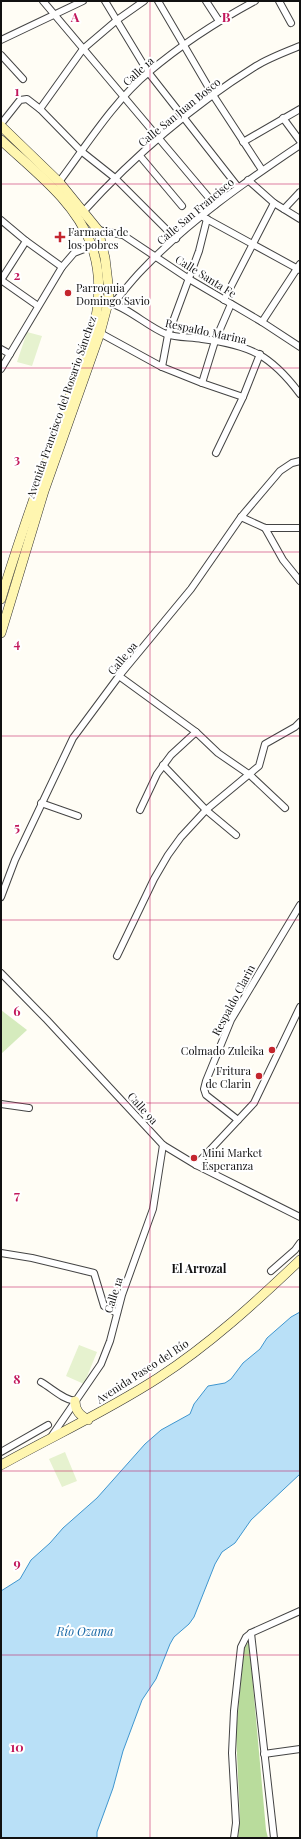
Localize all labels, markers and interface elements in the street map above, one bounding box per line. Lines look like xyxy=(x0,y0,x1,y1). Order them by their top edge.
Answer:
text: A xyxy=(70,8,80,25)
text: B xyxy=(222,8,231,25)
street label: Calle 1a xyxy=(119,53,157,89)
street label: Calle San Juan Bosco xyxy=(135,74,223,150)
text: 1 xyxy=(15,82,20,99)
street label: Calle San Francisco xyxy=(153,174,237,248)
place label: Farmacia de los pobres xyxy=(68,224,129,252)
marker: Farmacia de los pobres xyxy=(55,232,65,242)
street label: Calle Santa Fe xyxy=(173,251,240,301)
text: 2 xyxy=(14,266,21,283)
place label: Parroquia Domingo Savio xyxy=(76,280,150,308)
marker: Parroquia Domingo Savio xyxy=(63,288,73,298)
street label: Avenida Francisco del Rosario Sánchez xyxy=(22,314,99,501)
street label: Respaldo Marina xyxy=(164,315,249,347)
text: 3 xyxy=(14,450,20,467)
text: 4 xyxy=(14,634,21,651)
street label: Calle 9a xyxy=(104,638,140,678)
text: 5 xyxy=(14,818,20,835)
street label: Respaldo Clarin xyxy=(208,961,258,1038)
text: 6 xyxy=(13,1002,21,1019)
place label: Colmado Zuleika xyxy=(181,1043,265,1058)
marker: Colmado Zuleika xyxy=(267,1045,277,1055)
place label: Fritura de Clarin xyxy=(205,1063,252,1091)
marker: Fritura de Clarin xyxy=(254,1071,264,1081)
street label: Calle 9a xyxy=(125,1089,162,1128)
place label: Mini Market Esperanza xyxy=(202,1145,262,1173)
marker: Mini Market Esperanza xyxy=(189,1153,199,1163)
text: 7 xyxy=(14,1186,20,1203)
district label: El Arrozal xyxy=(171,1260,227,1276)
street label: Calle 1a xyxy=(100,1275,126,1315)
street label: Avenida Paseo del Río xyxy=(92,1335,191,1407)
text: 8 xyxy=(13,1370,21,1387)
text: 9 xyxy=(13,1554,21,1571)
water label: Río Ozama xyxy=(56,1623,113,1639)
text: 10 xyxy=(10,1738,24,1755)

